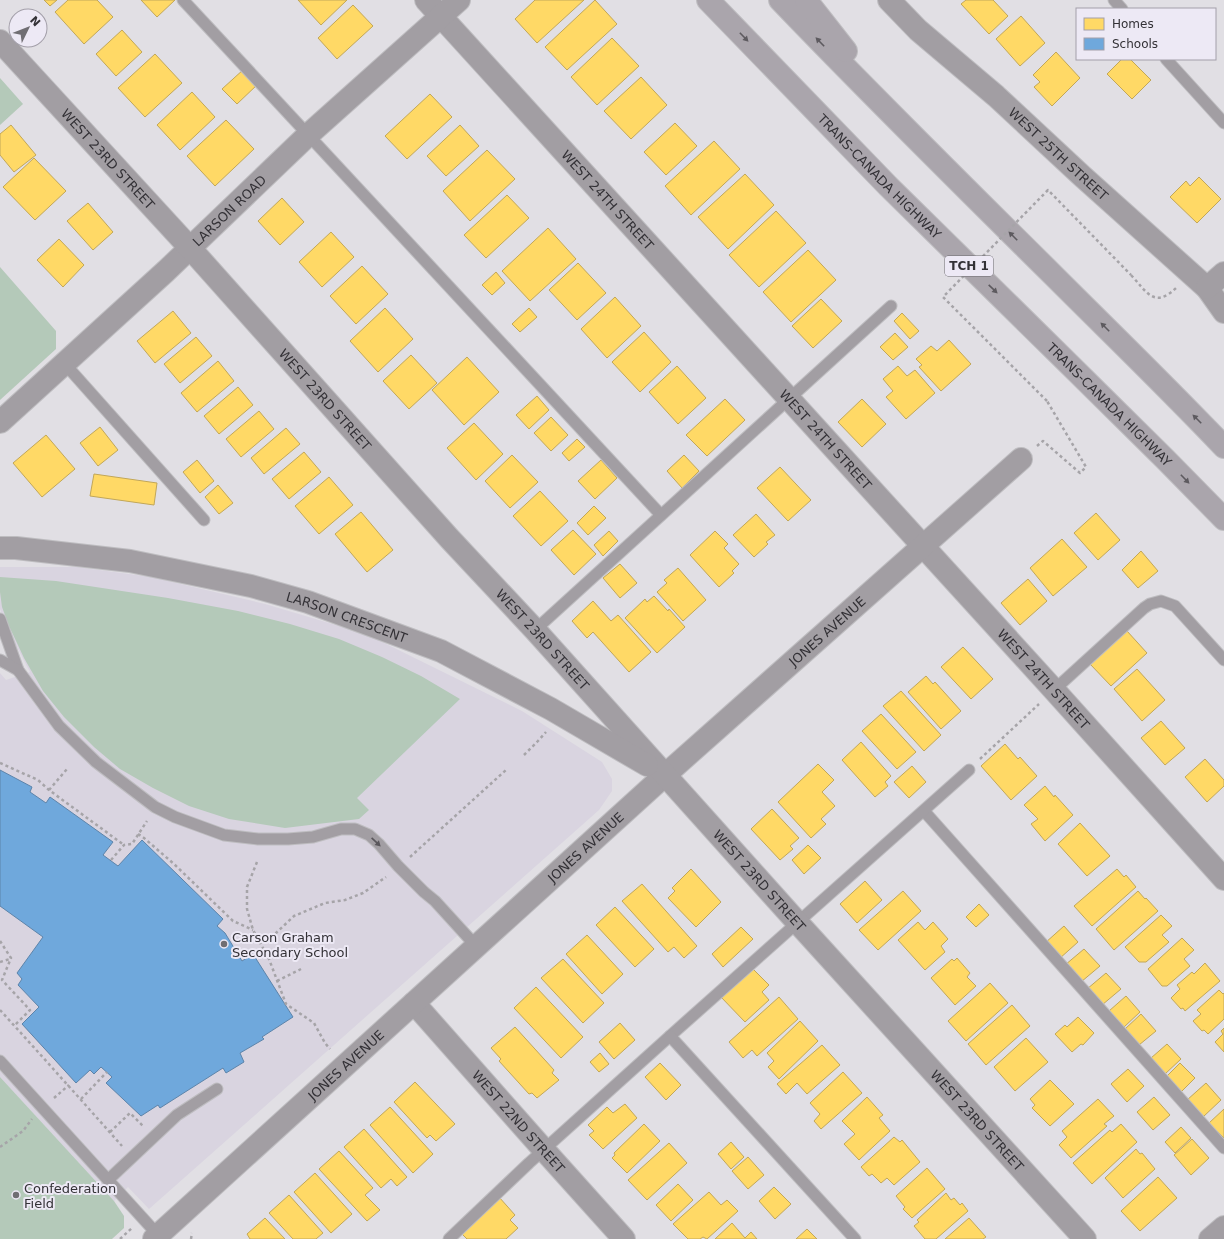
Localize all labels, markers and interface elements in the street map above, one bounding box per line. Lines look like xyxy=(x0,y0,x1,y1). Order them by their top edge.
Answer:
north arrow xyxy=(8,8,48,48)
legend xyxy=(1076,8,1216,60)
text: N xyxy=(27,14,43,29)
text: Homes xyxy=(1112,17,1154,31)
one-way arrow xyxy=(739,32,749,42)
one-way arrow xyxy=(815,37,825,47)
text: Schools xyxy=(1112,37,1158,51)
street label: WEST 25TH STREET xyxy=(1006,104,1111,203)
street label: WEST 23RD STREET xyxy=(58,106,158,212)
street label: TRANS-CANADA HIGHWAY xyxy=(814,110,944,242)
street label: WEST 24TH STREET xyxy=(559,147,657,253)
street label: LARSON ROAD xyxy=(189,172,269,249)
one-way arrow xyxy=(1008,231,1018,241)
road number: TCH 1 xyxy=(945,256,993,276)
one-way arrow xyxy=(988,284,998,294)
one-way arrow xyxy=(1100,322,1110,332)
street label: TRANS-CANADA HIGHWAY xyxy=(1044,339,1175,469)
street label: WEST 23RD STREET xyxy=(276,346,374,453)
street label: WEST 24TH STREET xyxy=(777,386,875,492)
one-way arrow xyxy=(1192,414,1202,424)
one-way arrow xyxy=(1180,474,1189,484)
street label: WEST 23RD STREET xyxy=(493,586,593,693)
street label: LARSON CRESCENT xyxy=(285,589,409,645)
street label: JONES AVENUE xyxy=(785,593,868,670)
street label: WEST 24TH STREET xyxy=(995,626,1093,732)
street label: JONES AVENUE xyxy=(544,809,627,886)
street label: WEST 23RD STREET xyxy=(710,827,809,934)
one-way arrow xyxy=(371,837,381,847)
place label: Carson Graham Secondary School xyxy=(232,930,348,960)
marker: Carson Graham Secondary School xyxy=(219,939,229,949)
street label: JONES AVENUE xyxy=(304,1027,387,1104)
street label: WEST 22ND STREET xyxy=(469,1067,568,1176)
street label: WEST 23RD STREET xyxy=(928,1067,1027,1174)
place label: Confederation Field xyxy=(24,1181,116,1211)
marker: Confederation Field xyxy=(11,1190,21,1200)

